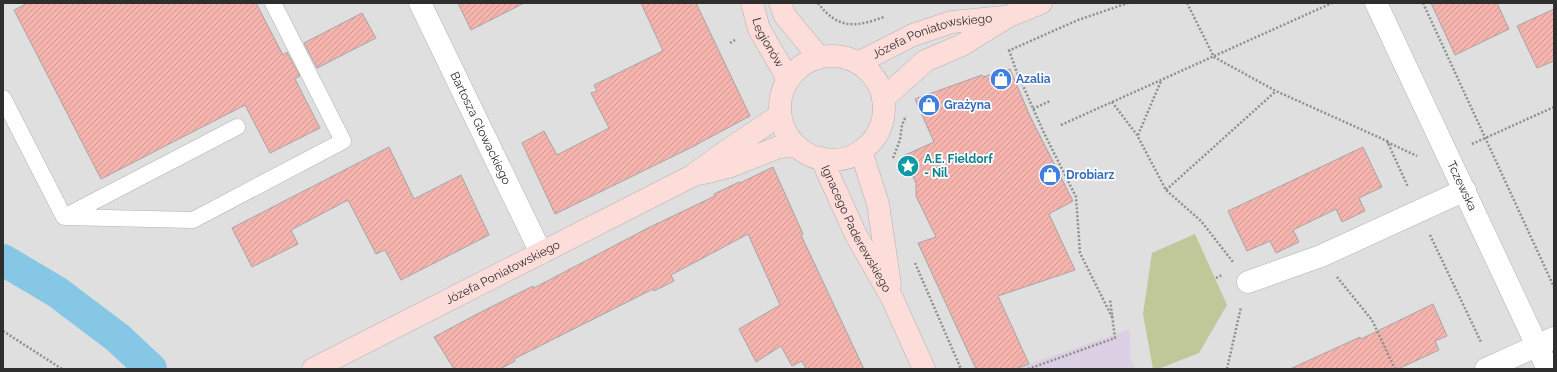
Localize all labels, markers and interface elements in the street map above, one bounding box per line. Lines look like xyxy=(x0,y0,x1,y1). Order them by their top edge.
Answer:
street label: Józefa Poniatowskiego xyxy=(870,11,993,62)
street label: Legionów xyxy=(749,16,787,70)
shop icon: Azalia xyxy=(988,66,1014,92)
street label: Bartosza Głowackiego xyxy=(447,69,514,187)
place label: Azalia xyxy=(1016,72,1051,86)
shop icon: Grażyna xyxy=(916,92,942,118)
place label: Grażyna xyxy=(944,98,991,112)
place label: A.E. Fieldorf - Nil xyxy=(924,152,993,180)
place icon: A.E. Fieldorf - Nil xyxy=(895,153,921,179)
street label: Tczewska xyxy=(1444,159,1480,213)
shop icon: Drobiarz xyxy=(1037,162,1063,188)
street label: Ignacego Paderewskiego xyxy=(818,163,894,295)
place label: Drobiarz xyxy=(1066,168,1115,182)
street label: Józefa Poniatowskiego xyxy=(443,237,562,307)

